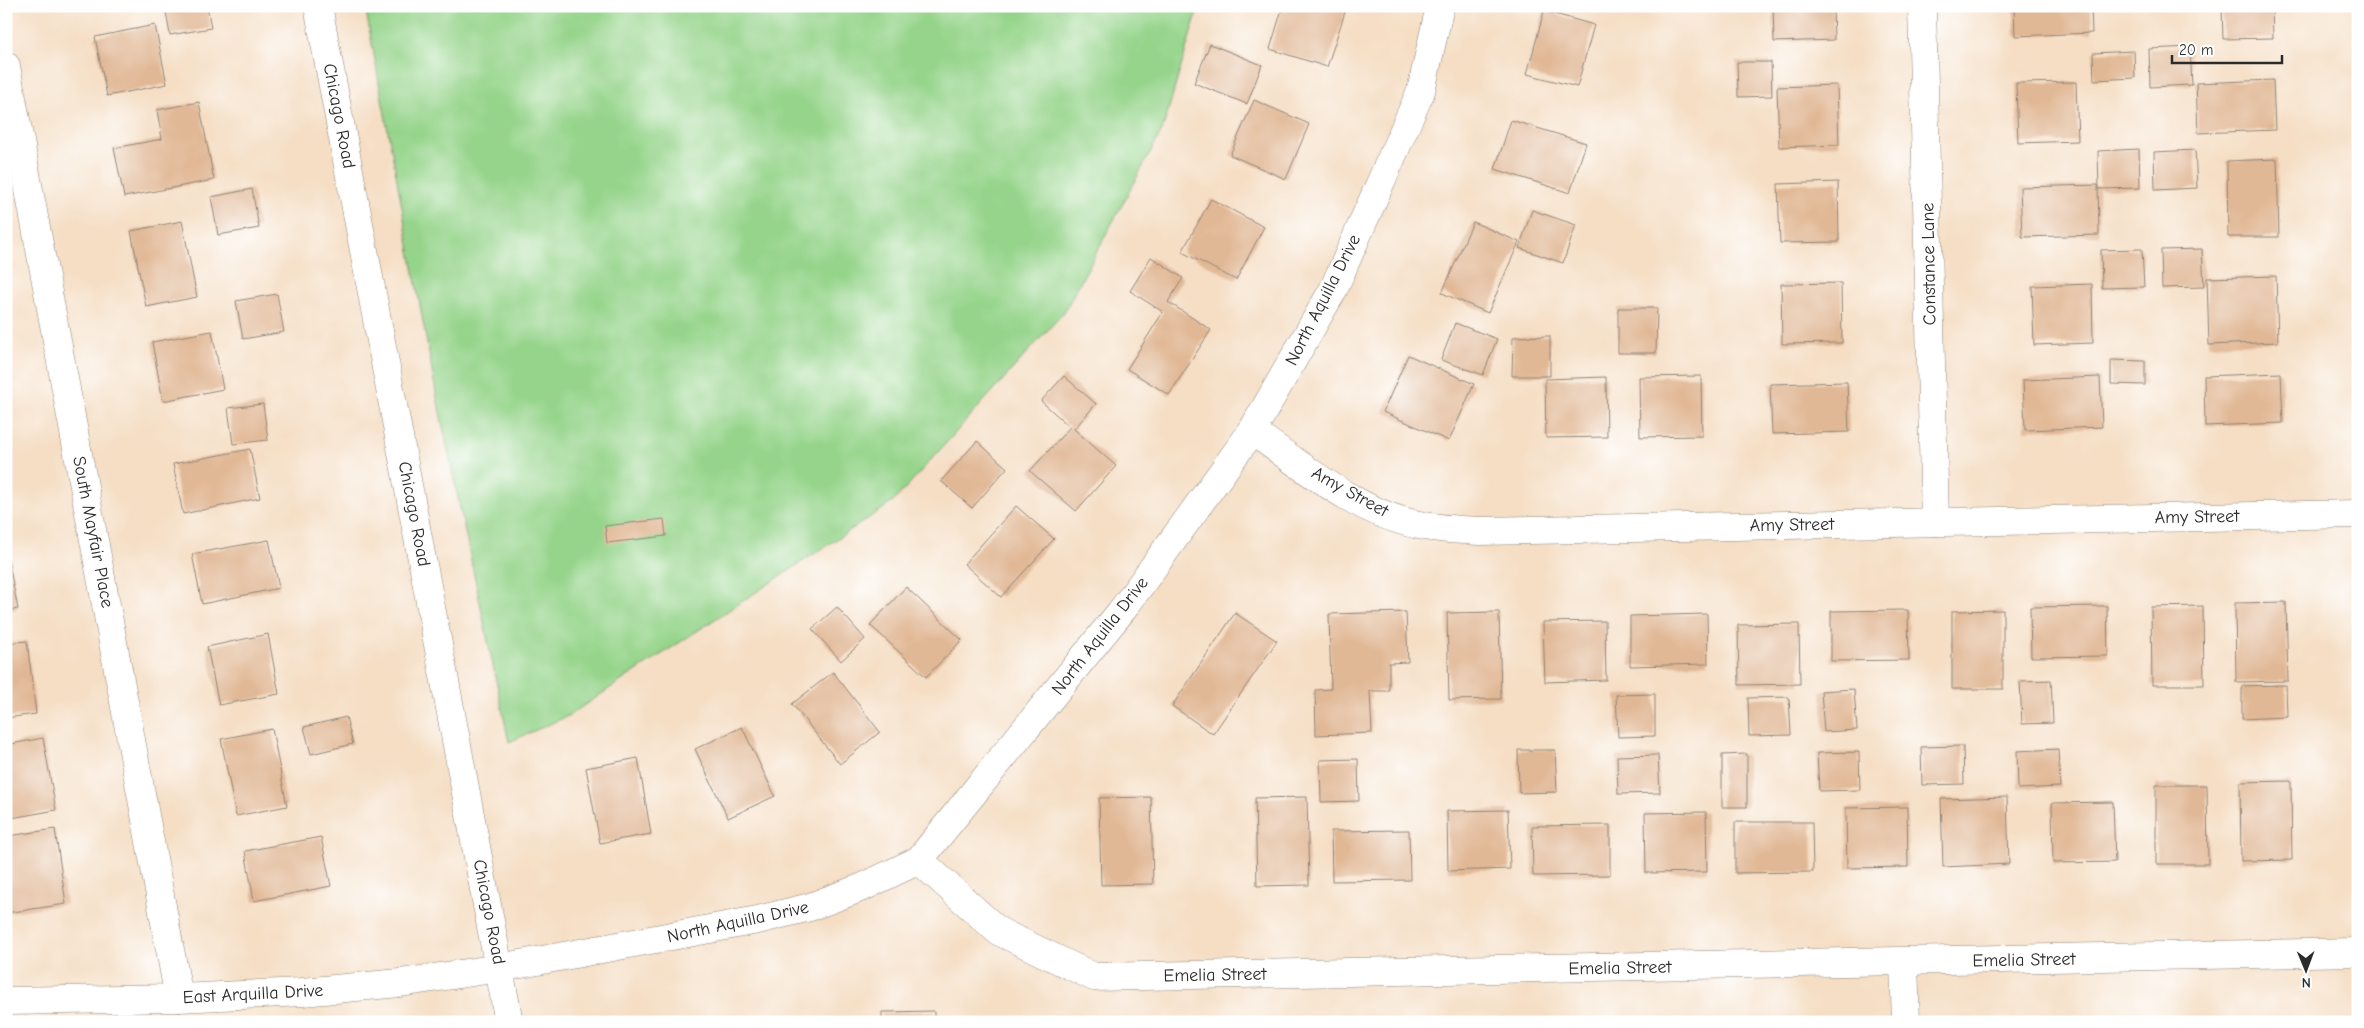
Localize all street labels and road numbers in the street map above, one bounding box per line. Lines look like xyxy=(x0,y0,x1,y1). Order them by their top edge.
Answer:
street label: Chicago Road xyxy=(319,62,359,170)
street label: Constance Lane xyxy=(1917,203,1941,325)
street label: North Aquilla Drive xyxy=(1281,231,1365,369)
street label: South Mayfair Place xyxy=(68,454,118,610)
street label: Chicago Road xyxy=(394,460,434,568)
street label: Amy Street xyxy=(1308,462,1393,522)
street label: Amy Street xyxy=(2155,506,2240,528)
street label: Amy Street xyxy=(1750,514,1835,536)
street label: North Aquilla Drive xyxy=(1047,573,1153,699)
street label: Chicago Road xyxy=(469,858,509,966)
street label: North Aquilla Drive xyxy=(665,897,811,947)
street label: Emelia Street xyxy=(1972,949,2077,971)
street label: Emelia Street xyxy=(1568,957,1673,979)
street label: Emelia Street xyxy=(1163,964,1268,986)
street label: East Arquilla Drive xyxy=(182,980,324,1008)

